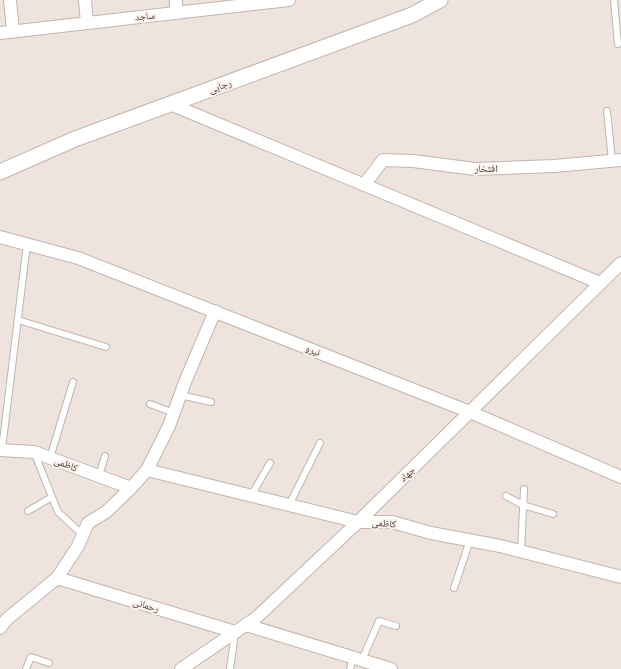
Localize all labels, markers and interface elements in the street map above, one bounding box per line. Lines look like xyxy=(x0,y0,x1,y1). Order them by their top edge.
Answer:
street label: ساجد xyxy=(134,8,156,24)
street label: رجایی xyxy=(207,76,233,96)
street label: افتخار xyxy=(473,162,498,175)
street label: نیرو xyxy=(304,341,323,359)
street label: کاظمی xyxy=(52,454,80,474)
street label: جهاد xyxy=(396,463,418,485)
street label: کاظمی xyxy=(371,515,397,531)
street label: رحمانی xyxy=(131,595,161,615)

